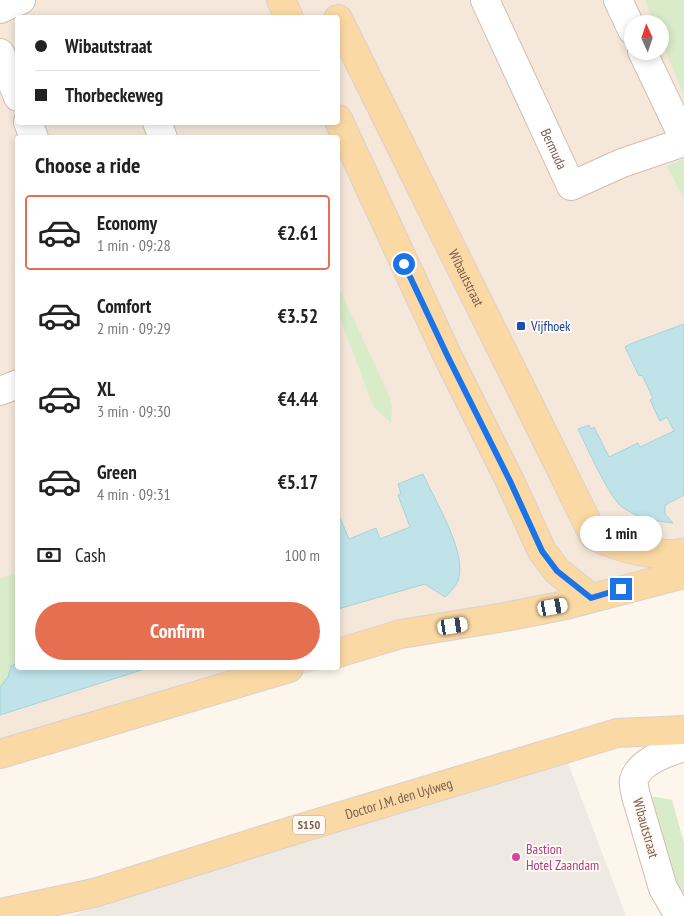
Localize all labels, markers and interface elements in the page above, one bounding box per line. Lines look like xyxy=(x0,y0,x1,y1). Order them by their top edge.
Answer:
north arrow xyxy=(624,15,669,60)
map controls xyxy=(624,15,669,60)
text: Wibautstraat xyxy=(65,34,152,58)
text: Thorbeckeweg xyxy=(65,83,163,107)
street label: Bermuda xyxy=(537,126,571,172)
text: Choose a ride xyxy=(35,151,140,179)
icon: car xyxy=(37,210,82,255)
text: Economy xyxy=(97,211,157,235)
text: €2.61 xyxy=(278,221,318,245)
text: 1 min · 09:28 xyxy=(97,235,171,255)
street label: Wibautstraat xyxy=(445,246,488,310)
route start xyxy=(393,253,415,275)
icon: car xyxy=(37,293,82,338)
text: Comfort xyxy=(97,294,151,318)
text: €3.52 xyxy=(278,304,318,328)
place label: Vijfhoek xyxy=(530,317,571,335)
text: 2 min · 09:29 xyxy=(97,318,171,338)
marker: Vijfhoek xyxy=(515,320,527,332)
icon: car xyxy=(37,376,82,421)
text: XL xyxy=(97,377,115,401)
text: €4.44 xyxy=(278,387,318,411)
text: 3 min · 09:30 xyxy=(97,401,171,421)
icon: car xyxy=(37,459,82,504)
text: Green xyxy=(97,460,137,484)
text: €5.17 xyxy=(278,470,318,494)
text: 4 min · 09:31 xyxy=(97,484,171,504)
callout: 1 min xyxy=(580,516,662,552)
text: 1 min xyxy=(605,523,637,543)
icon: cash xyxy=(35,541,63,569)
text: Cash xyxy=(75,543,106,567)
text: 100 m xyxy=(285,545,320,565)
route end xyxy=(610,578,632,600)
car xyxy=(536,597,569,617)
button: Confirm xyxy=(35,602,320,660)
car xyxy=(437,616,468,636)
street label: Doctor J.M. den Uylweg xyxy=(343,774,454,823)
street label: Wibautstraat xyxy=(629,796,663,860)
road number: S150 xyxy=(293,816,325,834)
place label: Bastion Hotel Zaandam xyxy=(526,840,599,874)
marker: Bastion Hotel Zaandam xyxy=(510,851,522,863)

